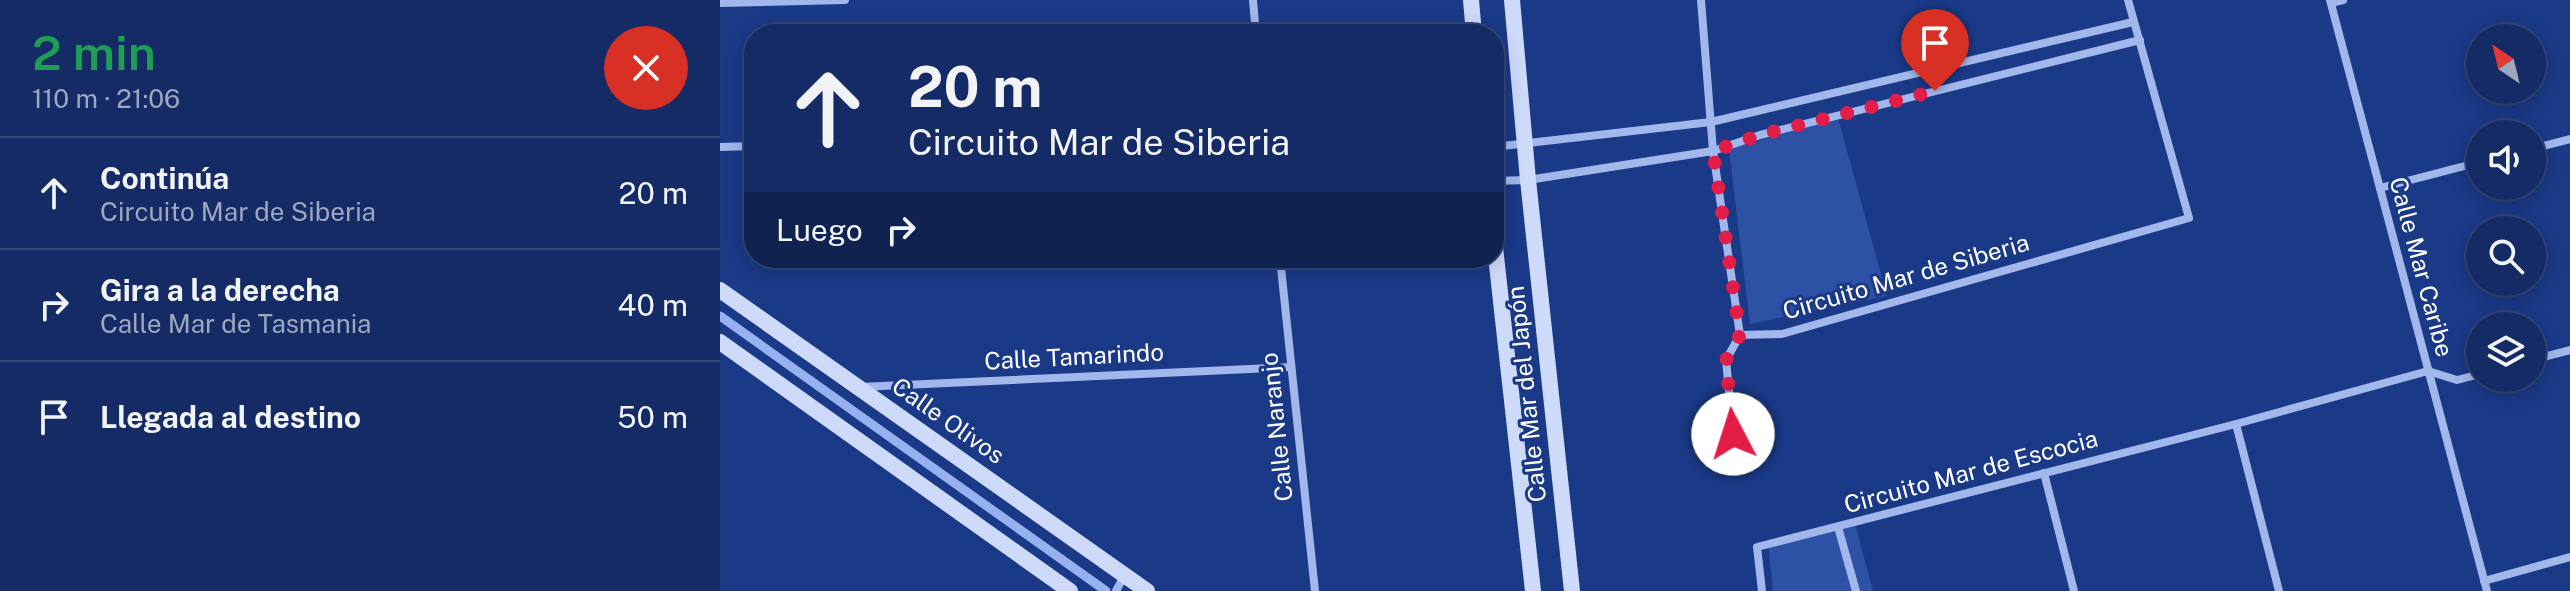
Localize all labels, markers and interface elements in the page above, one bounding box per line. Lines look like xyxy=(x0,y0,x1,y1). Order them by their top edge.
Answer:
pin xyxy=(1901,9,1969,91)
icon: arrive xyxy=(1913,21,1957,65)
text: 2 min xyxy=(32,24,156,81)
north arrow xyxy=(2466,24,2546,104)
map controls xyxy=(2466,24,2546,392)
button: close xyxy=(604,26,688,110)
text: 20 m xyxy=(908,54,1042,120)
icon: ahead xyxy=(776,56,880,160)
text: 110 m · 21:06 xyxy=(32,83,180,114)
button: sound xyxy=(2466,120,2546,200)
text: Circuito Mar de Siberia xyxy=(908,121,1290,163)
text: Continúa xyxy=(100,160,229,196)
icon: ahead xyxy=(32,171,76,215)
street label: Calle Mar Caribe xyxy=(2384,174,2459,360)
text: 20 m xyxy=(619,175,688,211)
text: Circuito Mar de Siberia xyxy=(100,196,376,227)
icon: right xyxy=(879,208,923,252)
text: Luego xyxy=(776,212,863,248)
button: search xyxy=(2466,216,2546,296)
street label: Circuito Mar de Siberia xyxy=(1779,227,2032,325)
text: Gira a la derecha xyxy=(100,272,340,308)
icon: right xyxy=(32,283,76,327)
street label: Calle Mar del Japón xyxy=(1501,285,1551,504)
text: 40 m xyxy=(618,287,688,323)
text: Calle Mar de Tasmania xyxy=(100,308,371,339)
button: layers xyxy=(2466,312,2546,392)
street label: Calle Tamarindo xyxy=(983,337,1164,375)
street label: Calle Naranjo xyxy=(1254,351,1298,503)
street label: Calle Olivos xyxy=(887,371,1010,469)
position arrow xyxy=(1691,392,1775,476)
icon: arrive xyxy=(32,395,76,439)
text: Llegada al destino xyxy=(100,399,361,435)
text: 50 m xyxy=(617,399,688,435)
street label: Circuito Mar de Escocia xyxy=(1841,424,2101,518)

